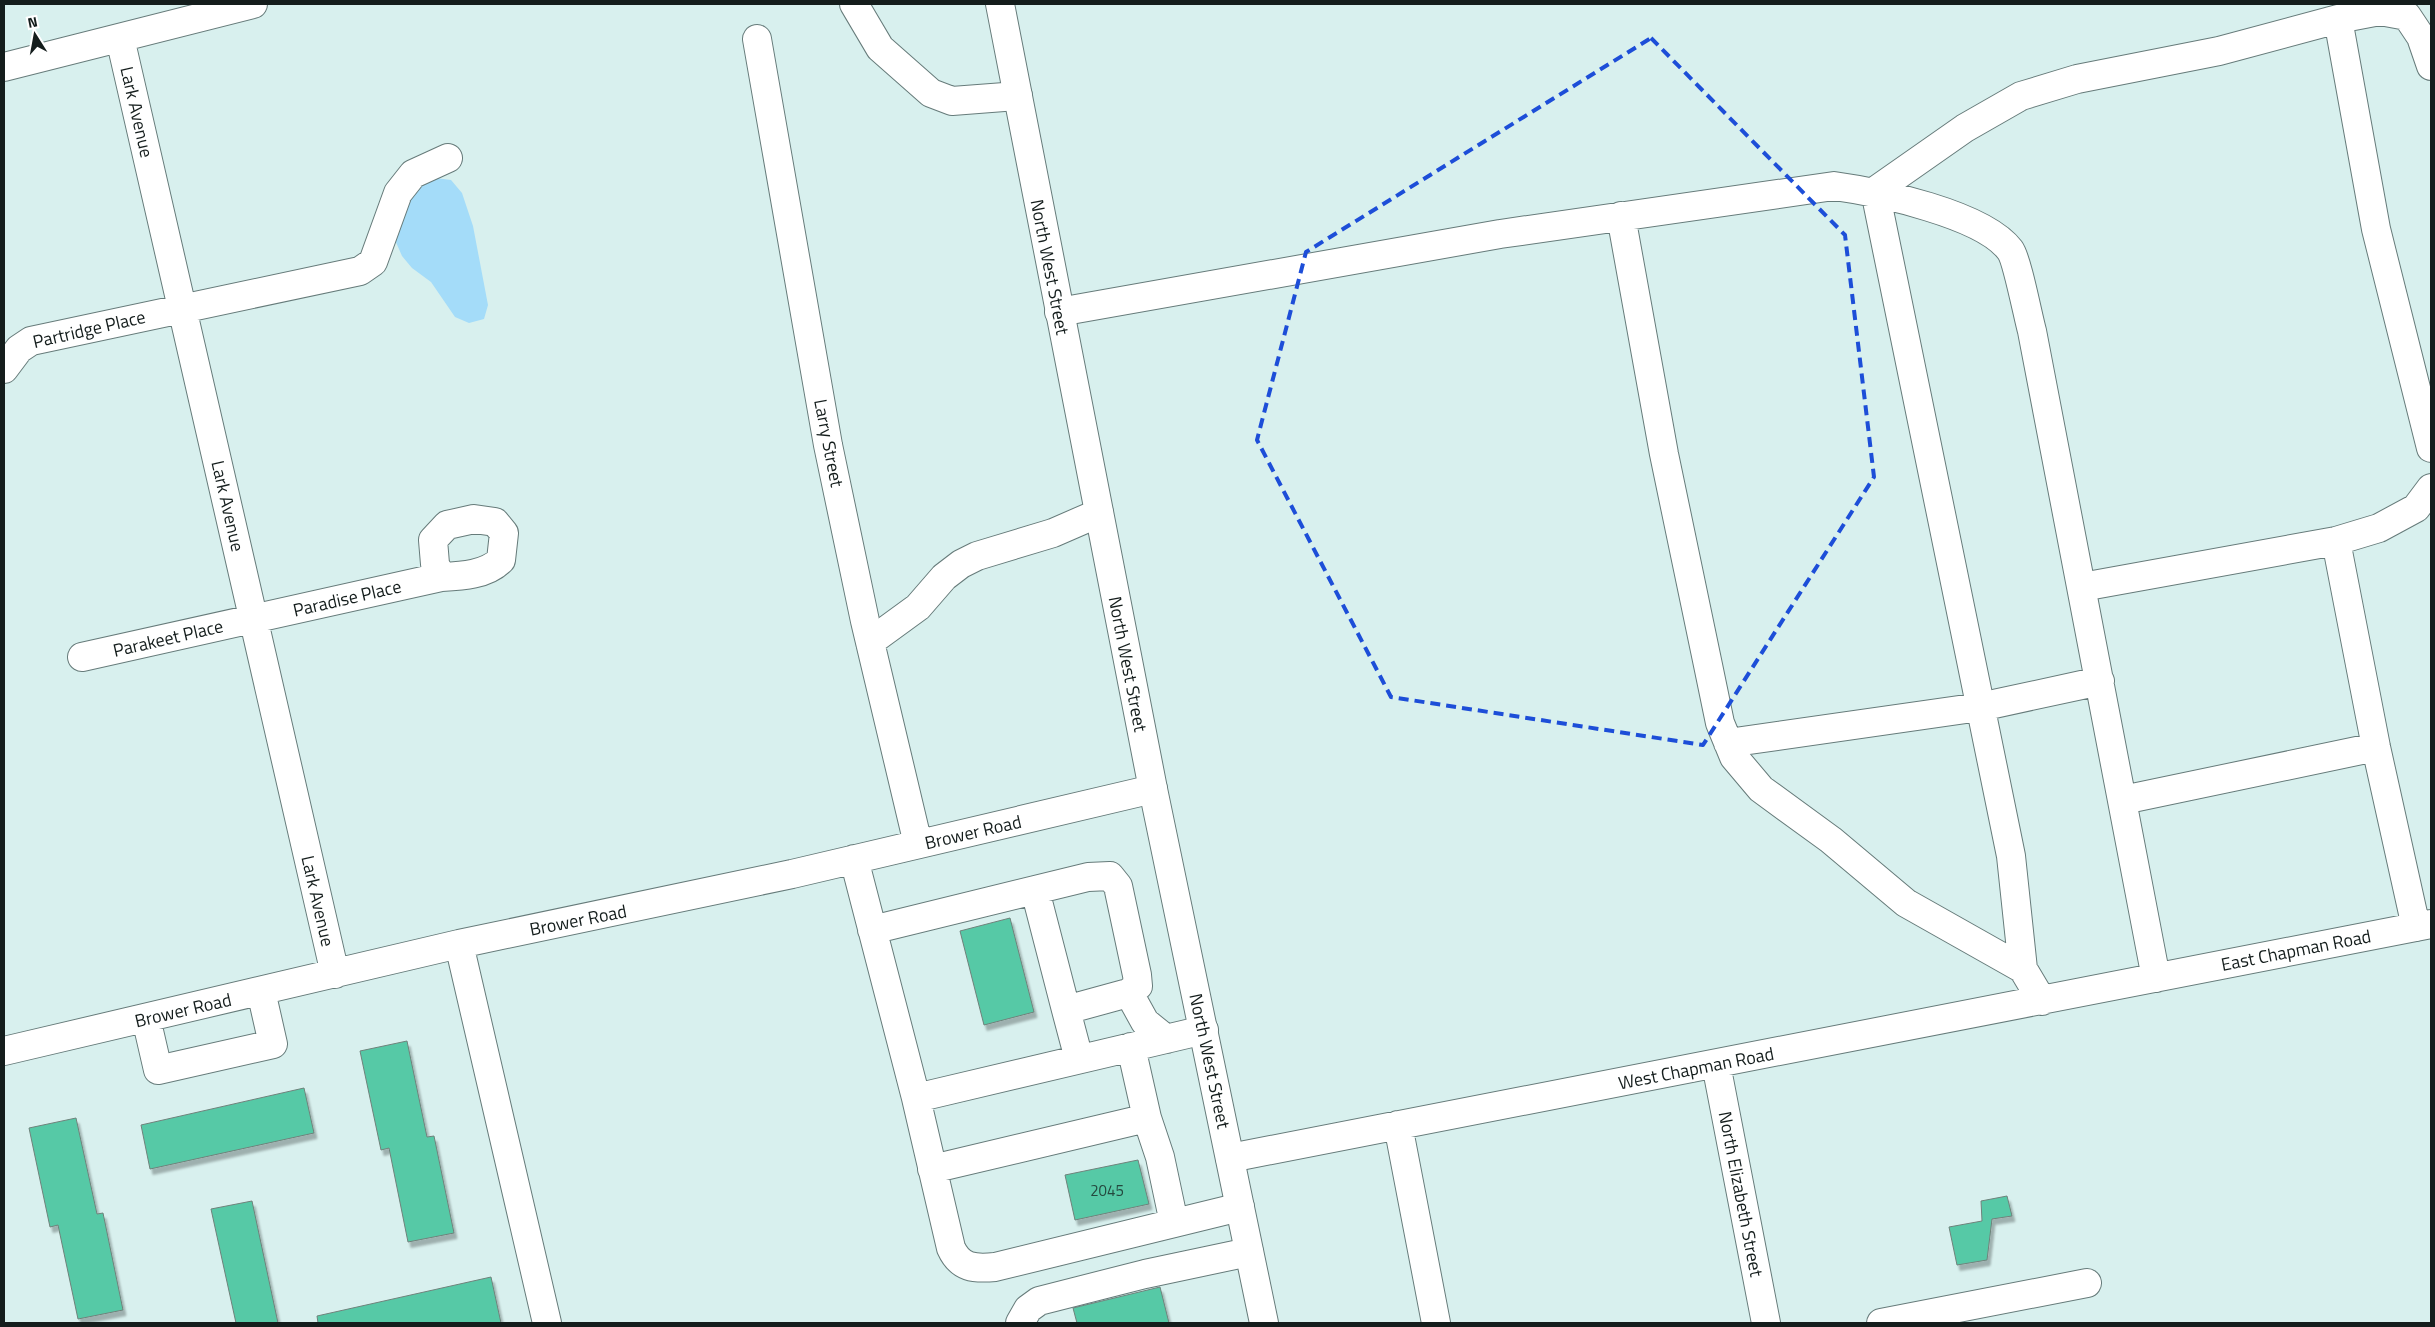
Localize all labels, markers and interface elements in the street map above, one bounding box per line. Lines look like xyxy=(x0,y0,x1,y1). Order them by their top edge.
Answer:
north arrow xyxy=(10,10,60,60)
text: N xyxy=(26,11,39,33)
street label: Lark Avenue xyxy=(113,64,161,160)
street label: North West Street xyxy=(1024,197,1076,338)
street label: Partridge Place xyxy=(30,303,148,355)
street label: Larry Street xyxy=(807,397,851,490)
street label: Lark Avenue xyxy=(204,458,252,554)
street label: Paradise Place xyxy=(290,572,404,624)
street label: North West Street xyxy=(1102,594,1154,735)
street label: Parakeet Place xyxy=(110,612,226,664)
street label: Brower Road xyxy=(922,808,1024,856)
street label: Lark Avenue xyxy=(294,853,342,949)
street label: Brower Road xyxy=(527,897,629,943)
street label: East Chapman Road xyxy=(2219,922,2373,978)
street label: Brower Road xyxy=(132,986,234,1034)
street label: North West Street xyxy=(1183,991,1238,1132)
street label: West Chapman Road xyxy=(1616,1040,1776,1096)
street label: North Elizabeth Street xyxy=(1712,1109,1770,1280)
house number: 2045 xyxy=(1090,1179,1124,1202)

